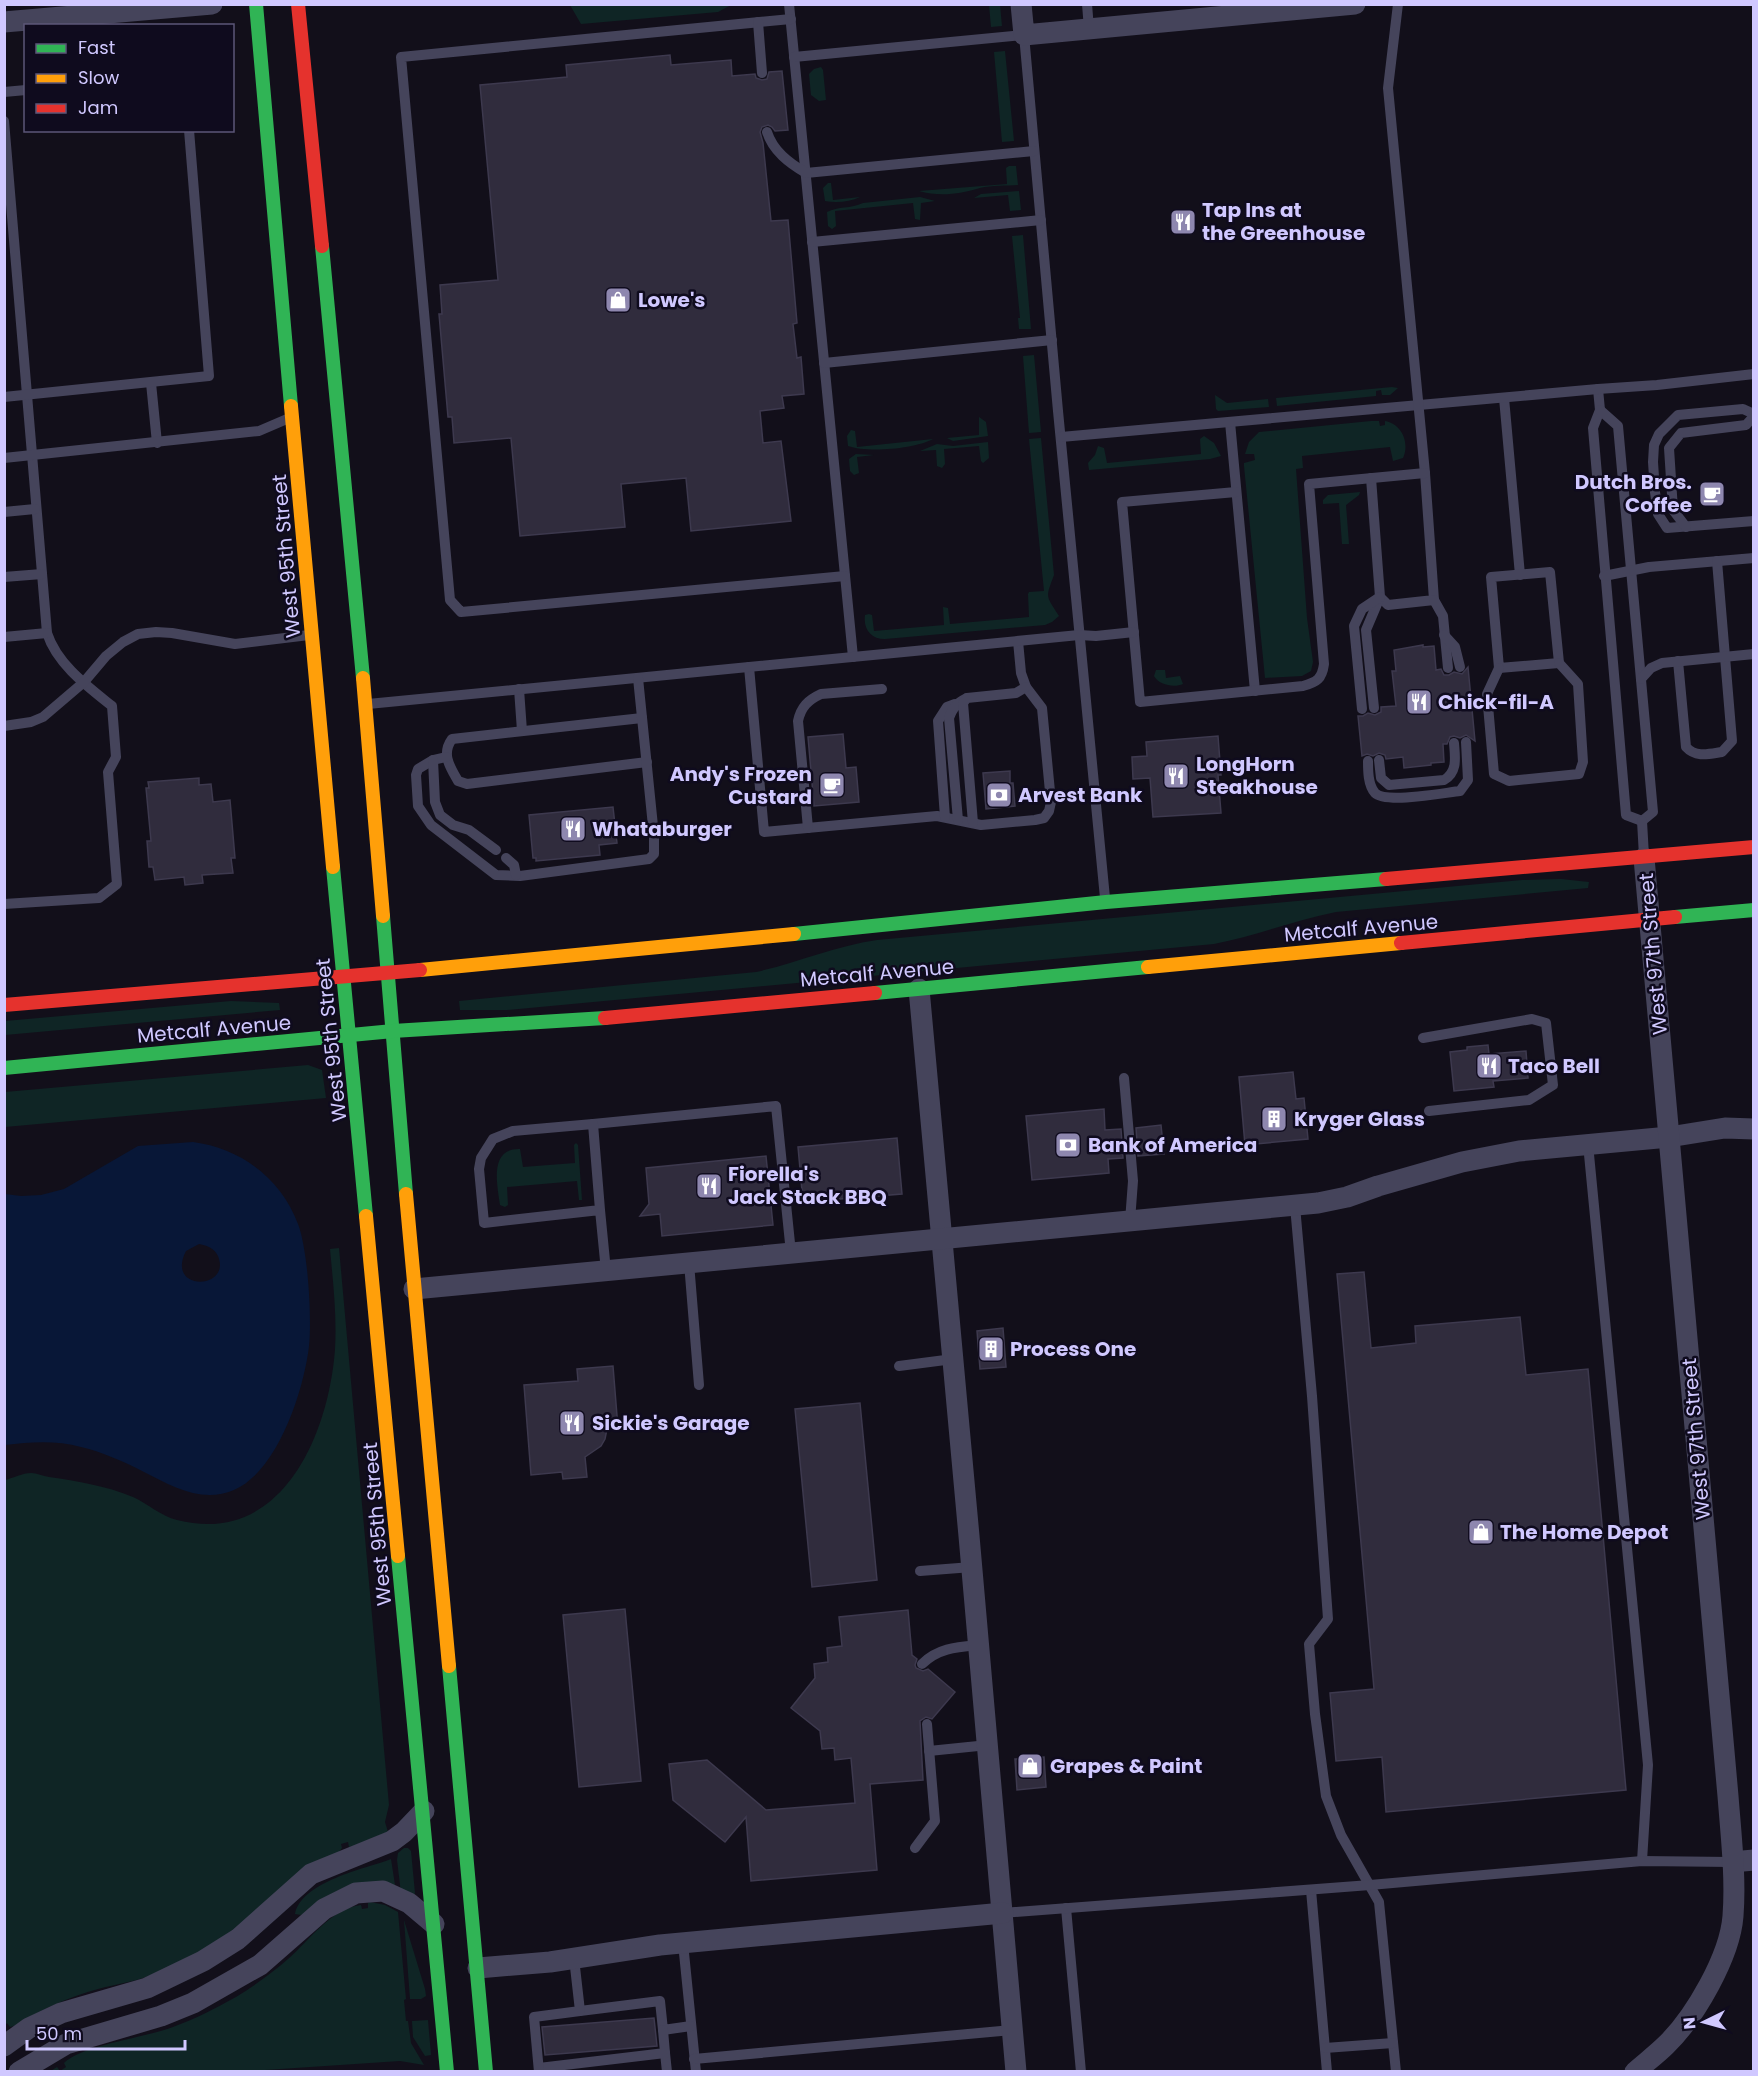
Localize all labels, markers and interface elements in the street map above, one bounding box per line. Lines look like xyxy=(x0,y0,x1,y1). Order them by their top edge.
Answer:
legend xyxy=(24,24,234,132)
text: Fast xyxy=(78,35,115,60)
text: Slow xyxy=(78,65,120,90)
text: Jam xyxy=(78,95,118,120)
place label: Tap Ins at the Greenhouse xyxy=(1202,196,1365,247)
restaurant icon: Tap Ins at the Greenhouse xyxy=(1168,207,1198,237)
shop icon: Lowe's xyxy=(603,285,633,315)
place label: Lowe's xyxy=(638,286,706,314)
place label: Dutch Bros. Coffee xyxy=(1575,468,1692,519)
street label: West 95th Street xyxy=(265,473,307,639)
cafe icon: Dutch Bros. Coffee xyxy=(1697,479,1727,509)
restaurant icon: Chick-fil-A xyxy=(1404,687,1434,717)
place label: Chick-fil-A xyxy=(1438,688,1554,716)
place label: LongHorn Steakhouse xyxy=(1196,750,1318,801)
place label: Andy's Frozen Custard xyxy=(670,760,812,811)
restaurant icon: LongHorn Steakhouse xyxy=(1161,761,1191,791)
cafe icon: Andy's Frozen Custard xyxy=(817,770,847,800)
bank icon: Arvest Bank xyxy=(984,780,1014,810)
place label: Arvest Bank xyxy=(1018,781,1143,809)
restaurant icon: Whataburger xyxy=(558,814,588,844)
place label: Whataburger xyxy=(592,815,732,843)
street label: West 97th Street xyxy=(1632,872,1674,1036)
street label: Metcalf Avenue xyxy=(1283,907,1439,949)
street label: Metcalf Avenue xyxy=(799,952,955,994)
street label: West 95th Street xyxy=(308,957,354,1123)
street label: Metcalf Avenue xyxy=(136,1008,292,1050)
restaurant icon: Taco Bell xyxy=(1474,1051,1504,1081)
place label: Taco Bell xyxy=(1508,1052,1600,1080)
building icon: Kryger Glass xyxy=(1259,1104,1289,1134)
place label: Kryger Glass xyxy=(1294,1105,1425,1133)
bank icon: Bank of America xyxy=(1053,1130,1083,1160)
place label: Bank of America xyxy=(1088,1131,1257,1159)
place label: Fiorella's Jack Stack BBQ xyxy=(728,1160,887,1211)
restaurant icon: Fiorella's Jack Stack BBQ xyxy=(694,1171,724,1201)
building icon: Process One xyxy=(976,1334,1006,1364)
place label: Process One xyxy=(1010,1335,1136,1363)
street label: West 97th Street xyxy=(1675,1357,1717,1521)
restaurant icon: Sickie's Garage xyxy=(557,1408,587,1438)
place label: Sickie's Garage xyxy=(592,1409,750,1437)
street label: West 95th Street xyxy=(356,1441,398,1607)
shop icon: The Home Depot xyxy=(1466,1517,1496,1547)
place label: The Home Depot xyxy=(1500,1518,1668,1546)
shop icon: Grapes & Paint xyxy=(1015,1751,1045,1781)
place label: Grapes & Paint xyxy=(1050,1752,1202,1780)
north arrow xyxy=(1674,1992,1734,2052)
scale bar xyxy=(27,2013,184,2051)
text: N xyxy=(1678,2016,1702,2030)
text: 50 m xyxy=(36,2021,82,2046)

